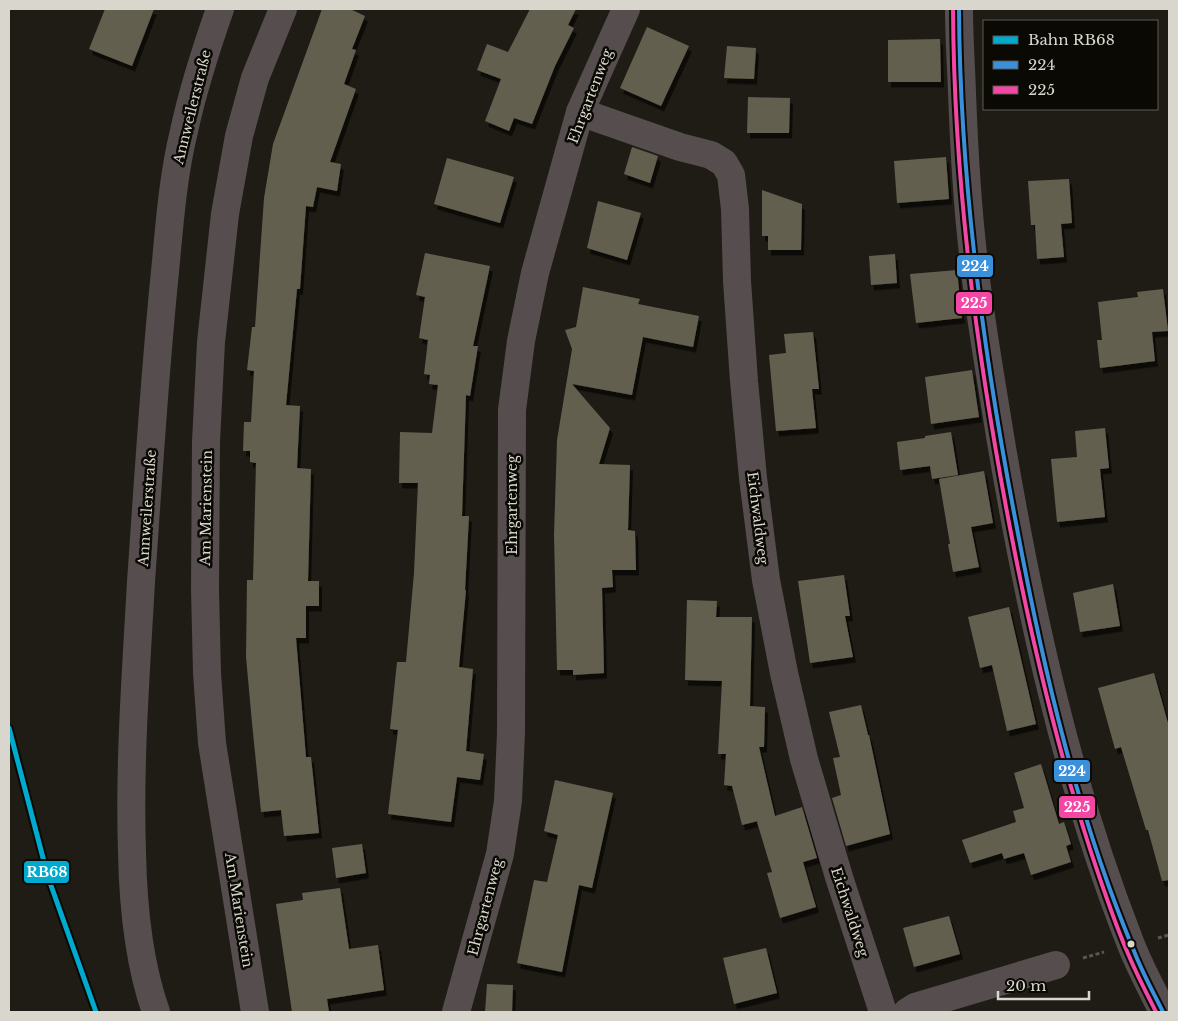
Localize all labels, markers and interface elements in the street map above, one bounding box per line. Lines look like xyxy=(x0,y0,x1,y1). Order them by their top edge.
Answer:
legend xyxy=(983,20,1158,110)
text: Bahn RB68 xyxy=(1028,30,1115,49)
street label: Ehrgartenweg xyxy=(564,45,617,146)
street label: Annweilerstraße xyxy=(169,48,215,167)
text: 224 xyxy=(1028,55,1055,74)
text: 225 xyxy=(1028,80,1055,99)
line badge: 224 xyxy=(956,254,994,278)
text: 224 xyxy=(961,257,989,275)
line badge: 225 xyxy=(955,291,993,315)
text: 225 xyxy=(961,294,987,312)
street label: Annweilerstraße xyxy=(134,449,160,568)
street label: Am Marienstein xyxy=(196,449,216,567)
street label: Ehrgartenweg xyxy=(503,454,521,555)
street label: Eichwaldweg xyxy=(743,471,773,566)
line badge: 224 xyxy=(1053,759,1091,783)
text: 224 xyxy=(1058,762,1086,780)
line badge: 225 xyxy=(1058,795,1096,819)
text: 225 xyxy=(1064,798,1090,816)
street label: Am Marienstein xyxy=(221,850,257,969)
street label: Ehrgartenweg xyxy=(463,856,507,958)
line badge: RB68 xyxy=(23,860,70,884)
text: RB68 xyxy=(27,863,68,881)
street label: Eichwaldweg xyxy=(827,865,873,960)
unlabelled marker xyxy=(1126,939,1136,949)
scale bar xyxy=(998,968,1089,1000)
text: 20 m xyxy=(1006,976,1046,995)

